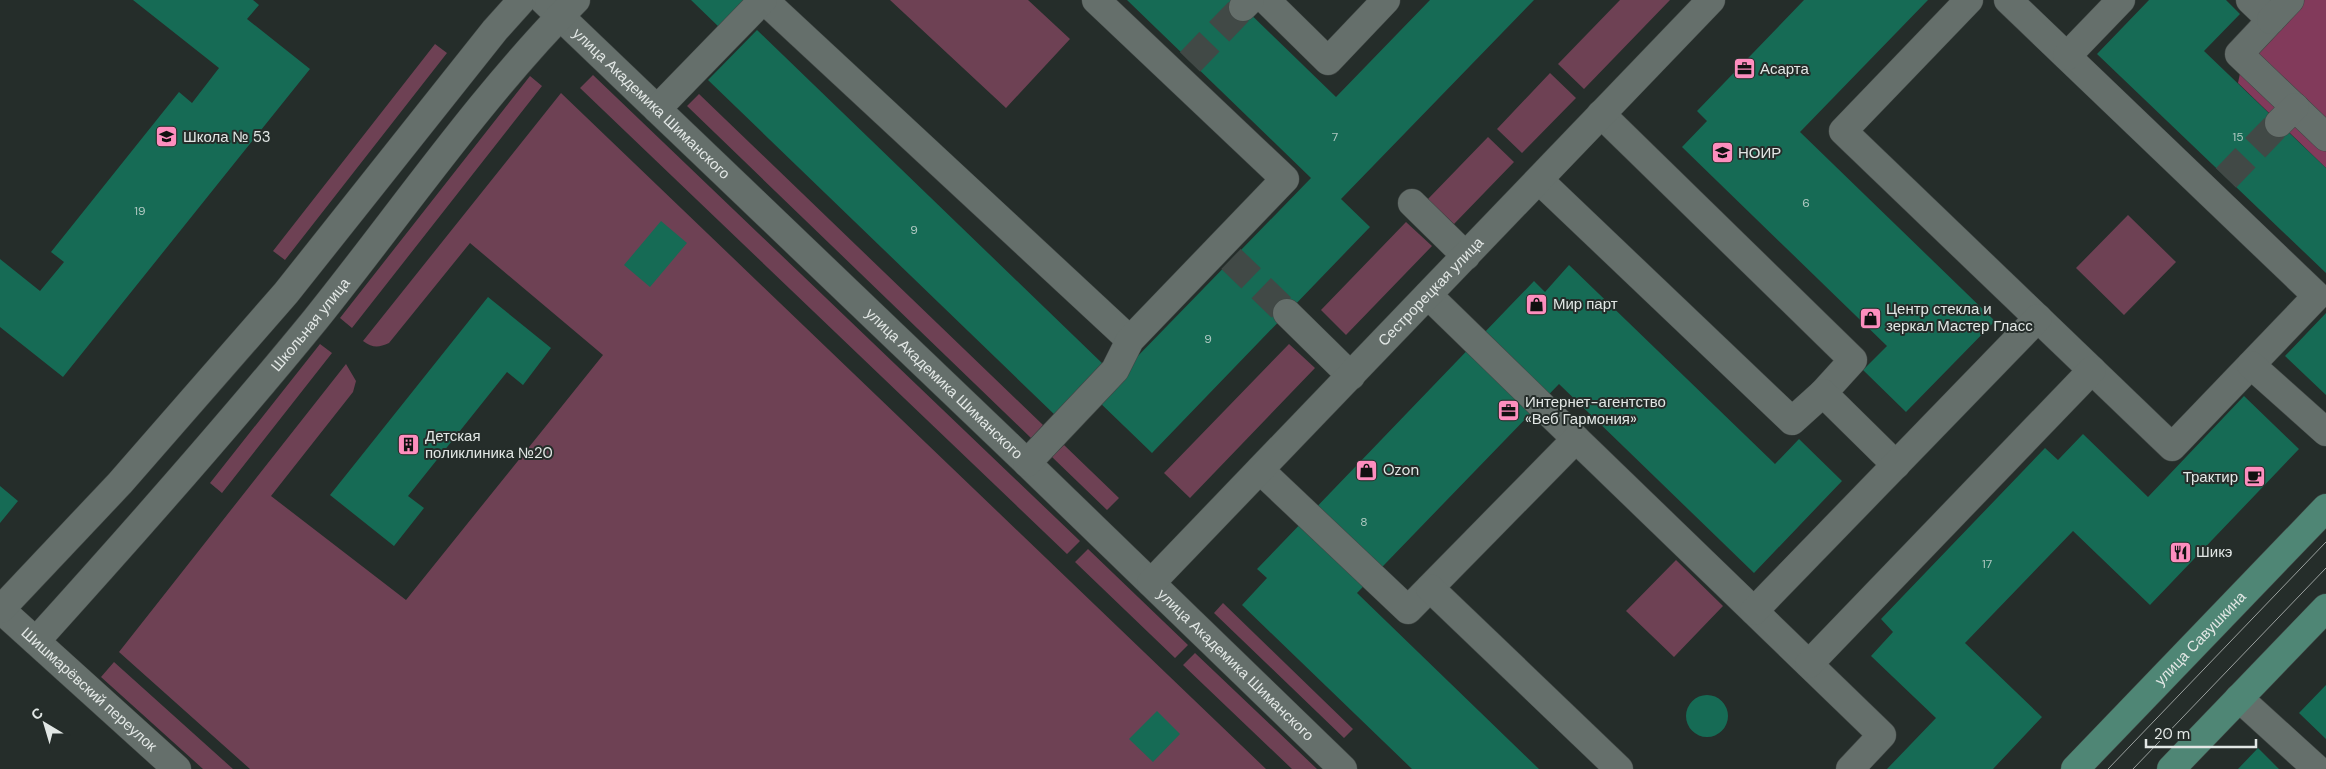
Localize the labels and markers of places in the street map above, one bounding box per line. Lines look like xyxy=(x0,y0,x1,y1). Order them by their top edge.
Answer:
office icon: Асарта xyxy=(1732,57,1756,81)
place label: Асарта xyxy=(1760,59,1810,79)
school or university icon: Школа № 53 xyxy=(155,125,179,149)
place label: Школа № 53 xyxy=(183,127,271,147)
school or university icon: НОИР xyxy=(1710,141,1734,165)
place label: НОИР xyxy=(1738,143,1781,163)
shop icon: Мир парт xyxy=(1525,292,1549,316)
place label: Мир парт xyxy=(1553,294,1618,314)
place label: Центр стекла и зеркал Мастер Гласс xyxy=(1886,299,2033,336)
shop icon: Центр стекла и зеркал Мастер Гласс xyxy=(1858,306,1882,330)
place label: Интернет-агентство «Веб Гармония» xyxy=(1525,392,1666,429)
office icon: Интернет-агентство «Веб Гармония» xyxy=(1497,399,1521,423)
place label: Детская поликлиника №20 xyxy=(425,426,553,463)
building icon: Детская поликлиника №20 xyxy=(397,433,421,457)
shop icon: Ozon xyxy=(1355,458,1379,482)
place label: Ozon xyxy=(1383,460,1419,480)
cafe icon: Трактир xyxy=(2242,465,2266,489)
place label: Трактир xyxy=(2183,467,2238,487)
restaurant icon: Шикэ xyxy=(2168,540,2192,564)
place label: Шикэ xyxy=(2196,542,2233,562)

